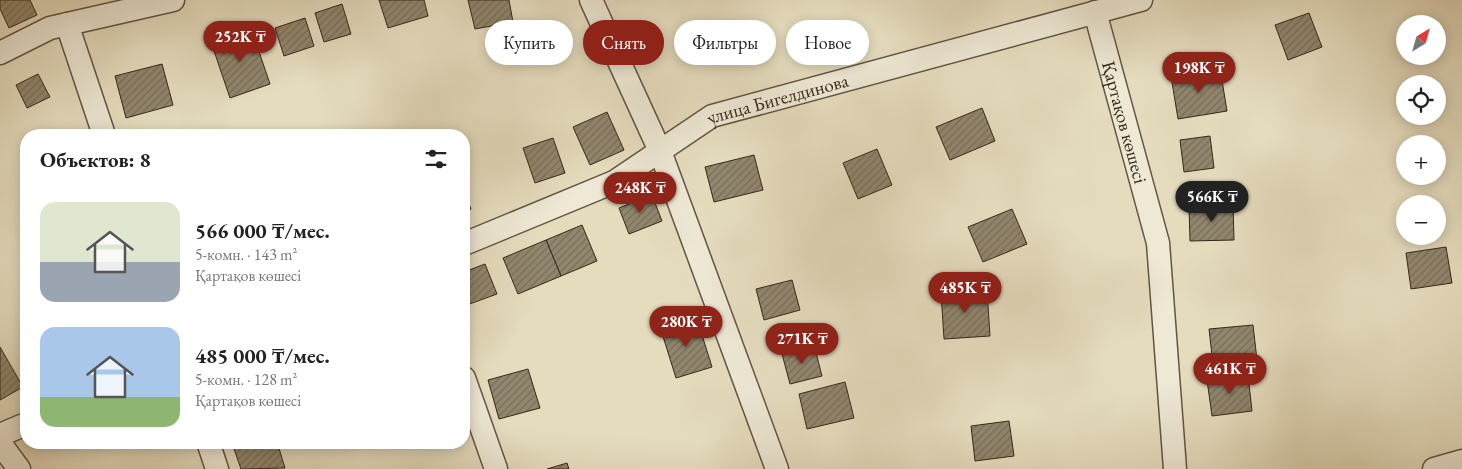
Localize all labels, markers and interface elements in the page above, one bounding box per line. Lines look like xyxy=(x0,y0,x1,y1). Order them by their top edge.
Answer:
north arrow xyxy=(1396,15,1446,65)
map controls xyxy=(1396,15,1446,245)
pin: 252K ₸ xyxy=(199,20,281,63)
chip: Купить xyxy=(485,20,573,65)
chip: Снять xyxy=(583,20,664,65)
chip: Фильтры xyxy=(674,20,776,65)
chip: Новое xyxy=(786,20,869,65)
text: 252K ₸ xyxy=(214,26,266,47)
pin: 198K ₸ xyxy=(1158,52,1240,94)
text: 198K ₸ xyxy=(1173,57,1225,78)
street label: Қартақов көшесі xyxy=(1096,58,1154,187)
street label: улица Бигелдинова xyxy=(700,67,852,130)
button: locate xyxy=(1396,75,1446,125)
button: + xyxy=(1396,135,1446,185)
icon: filters xyxy=(422,145,450,173)
text: Объектов: 8 xyxy=(40,146,151,173)
pin: 248K ₸ xyxy=(599,172,681,214)
text: 248K ₸ xyxy=(614,177,666,198)
pin: 566K ₸ xyxy=(1171,180,1253,223)
text: 566K ₸ xyxy=(1186,186,1238,207)
button: − xyxy=(1396,195,1446,245)
text: 566 000 ₸/мес. xyxy=(195,217,330,244)
icon: home xyxy=(80,222,140,282)
text: 5-комн. · 143 m² xyxy=(195,244,297,265)
text: Қартақов көшесі xyxy=(195,265,301,286)
pin: 485K ₸ xyxy=(924,272,1006,314)
text: 485K ₸ xyxy=(939,277,991,298)
pin: 280K ₸ xyxy=(645,306,727,348)
text: 280K ₸ xyxy=(660,311,712,332)
pin: 271K ₸ xyxy=(761,322,843,365)
text: 271K ₸ xyxy=(776,328,828,349)
text: 485 000 ₸/мес. xyxy=(195,342,330,369)
icon: home xyxy=(80,347,140,407)
pin: 461K ₸ xyxy=(1189,352,1271,395)
text: 461K ₸ xyxy=(1204,358,1256,379)
text: 5-комн. · 128 m² xyxy=(195,369,297,390)
text: Қартақов көшесі xyxy=(195,390,301,411)

